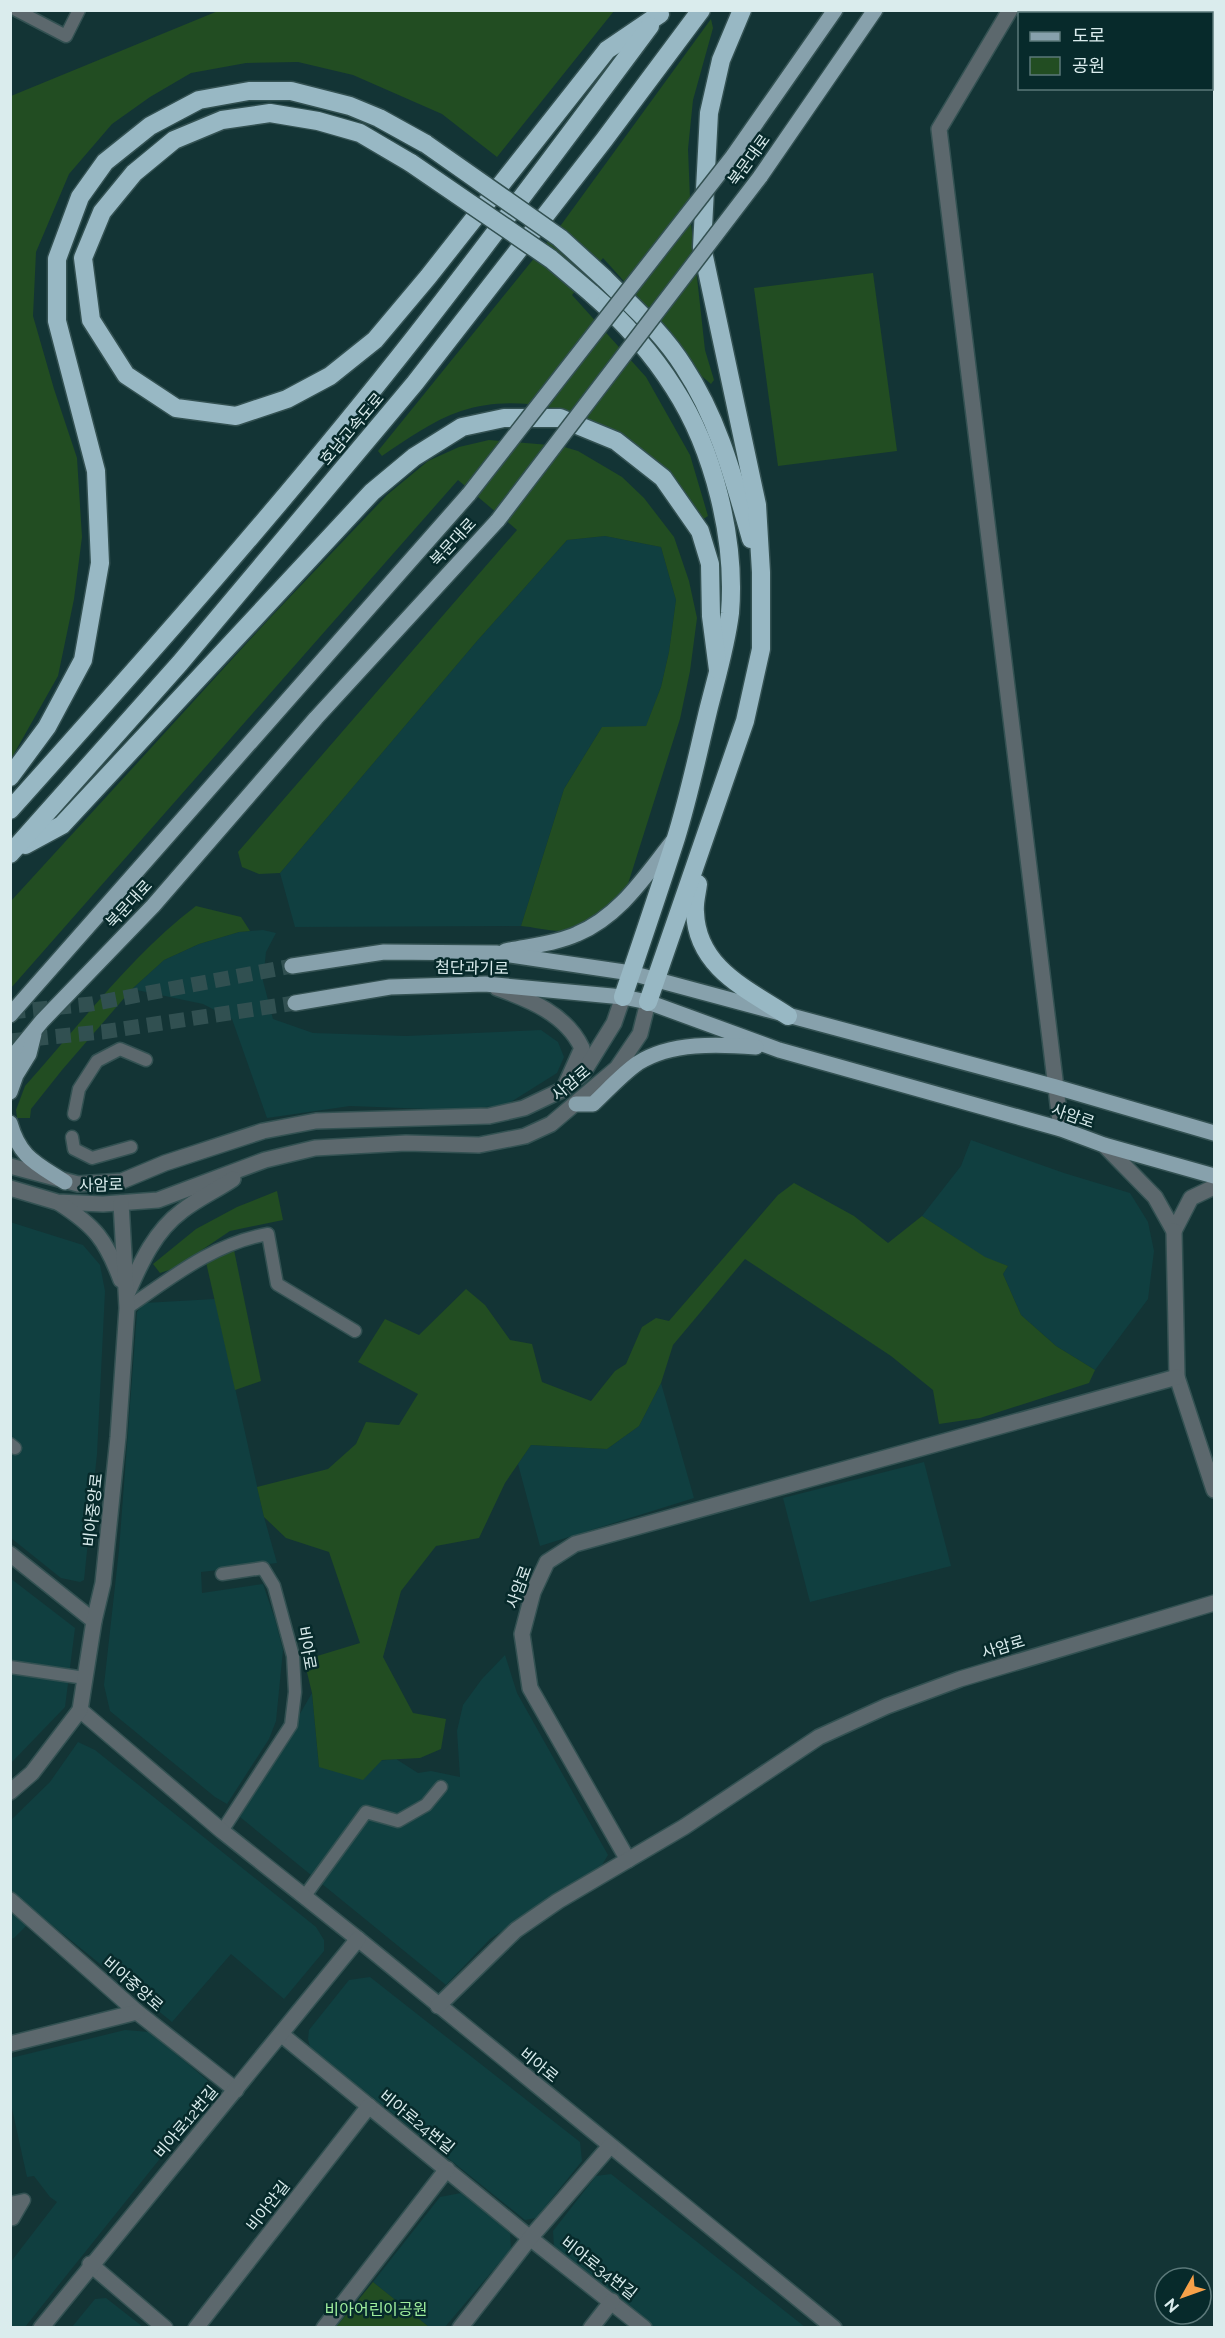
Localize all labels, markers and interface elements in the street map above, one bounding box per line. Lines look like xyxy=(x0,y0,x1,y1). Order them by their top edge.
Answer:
legend xyxy=(1018,12,1213,90)
text: 도로 xyxy=(1072,25,1105,46)
text: 공원 xyxy=(1072,55,1105,76)
street label: 북문대로 xyxy=(724,130,774,189)
street label: 호남고속도로 xyxy=(316,389,388,469)
street label: 북문대로 xyxy=(426,514,480,570)
street label: 북문대로 xyxy=(102,876,156,932)
street label: 첨단과기로 xyxy=(435,958,509,978)
street label: 사암로 xyxy=(548,1061,594,1104)
street label: 사암로 xyxy=(1049,1100,1097,1132)
street label: 사암로 xyxy=(79,1175,124,1195)
street label: 비아중앙로 xyxy=(80,1472,106,1548)
street label: 사암로 xyxy=(503,1563,536,1611)
street label: 비아로 xyxy=(294,1625,320,1672)
street label: 사암로 xyxy=(979,1631,1027,1663)
street label: 비아중앙로 xyxy=(99,1953,167,2015)
street label: 비아로 xyxy=(516,2044,562,2086)
street label: 비아로12번길 xyxy=(150,2082,222,2162)
street label: 비아로24번길 xyxy=(376,2086,458,2158)
street label: 비아안길 xyxy=(242,2177,294,2235)
street label: 비아로34번길 xyxy=(557,2233,641,2303)
north arrow xyxy=(1153,2266,1213,2326)
text: N xyxy=(1161,2295,1183,2316)
park label: 비아어린이공원 xyxy=(324,2300,428,2319)

